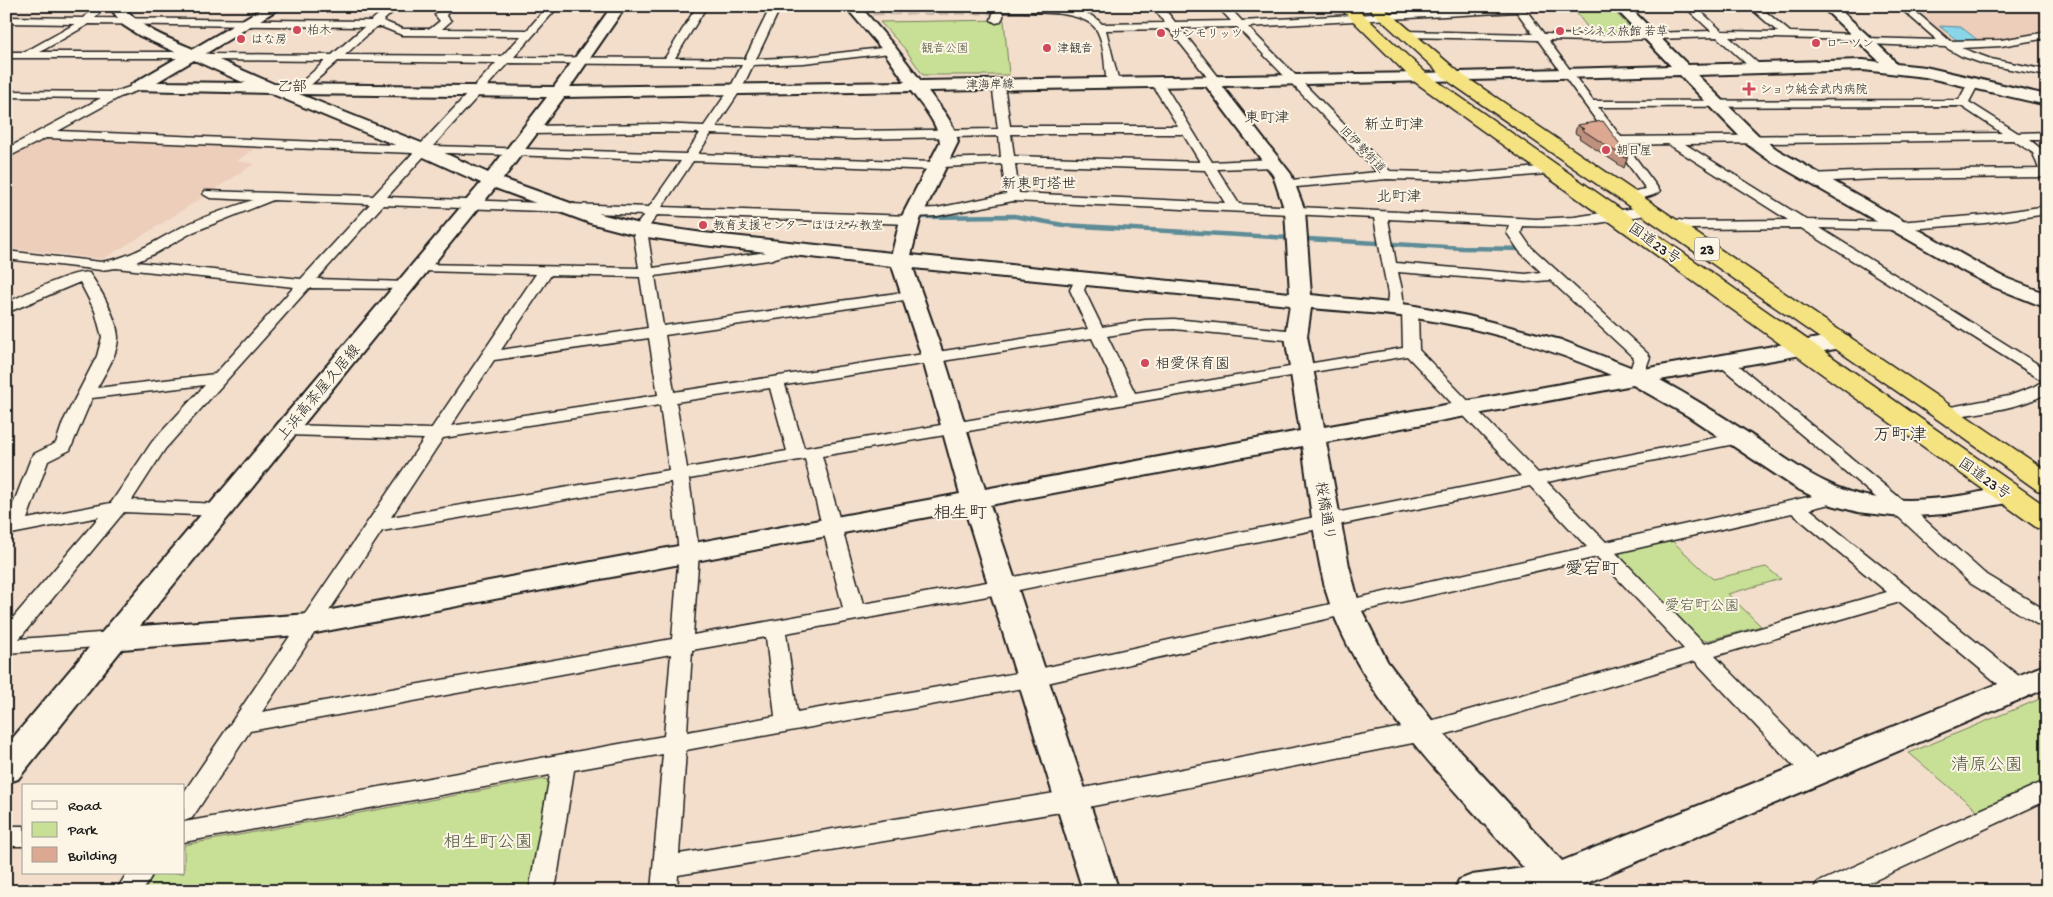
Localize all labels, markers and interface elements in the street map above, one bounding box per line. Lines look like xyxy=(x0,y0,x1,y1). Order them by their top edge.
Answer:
marker: 柏木 xyxy=(291,24,303,36)
place label: 柏木 xyxy=(307,24,331,39)
marker: ビジネス旅館 若草 xyxy=(1554,25,1566,37)
place label: ビジネス旅館 若草 xyxy=(1570,25,1668,40)
marker: サンモリッツ xyxy=(1155,27,1167,39)
place label: サンモリッツ xyxy=(1171,28,1243,42)
marker: はな房 xyxy=(235,33,247,45)
place label: はな房 xyxy=(251,33,287,48)
marker: ローソン xyxy=(1810,37,1822,49)
place label: ローソン xyxy=(1826,38,1874,52)
park label: 観音公園 xyxy=(921,42,969,57)
marker: 津観音 xyxy=(1041,42,1053,54)
place label: 津観音 xyxy=(1057,42,1093,57)
street label: 津海岸線 xyxy=(966,78,1014,93)
district label: 乙部 xyxy=(277,79,307,97)
marker: ショウ純会武内病院 xyxy=(1742,82,1756,96)
place label: ショウ純会武内病院 xyxy=(1760,82,1868,98)
district label: 東町津 xyxy=(1244,109,1290,128)
district label: 新立町津 xyxy=(1364,116,1424,135)
street label: 旧伊勢街道 xyxy=(1336,123,1388,177)
marker: 朝日屋 xyxy=(1600,144,1612,156)
place label: 朝日屋 xyxy=(1616,144,1652,159)
district label: 新東町塔世 xyxy=(1001,175,1077,194)
district label: 北町津 xyxy=(1376,188,1422,207)
marker: 教育支援センター ほほえみ教室 xyxy=(697,219,709,231)
place label: 教育支援センター ほほえみ教室 xyxy=(713,219,883,234)
street label: 国道23号 xyxy=(1624,220,1684,269)
road number: 23 xyxy=(1694,238,1720,260)
street label: 上浜高茶屋久居線 xyxy=(273,341,365,445)
place label: 相愛保育園 xyxy=(1155,355,1230,374)
marker: 相愛保育園 xyxy=(1139,357,1151,369)
district label: 万町津 xyxy=(1873,425,1927,447)
street label: 国道23号 xyxy=(1954,455,2014,504)
street label: 桜橋通り xyxy=(1310,480,1338,542)
district label: 相生町 xyxy=(933,503,987,525)
district label: 愛宕町 xyxy=(1565,559,1619,581)
park label: 愛宕町公園 xyxy=(1664,597,1740,616)
park label: 清原公園 xyxy=(1951,755,2023,777)
legend xyxy=(22,784,185,874)
text: Road xyxy=(68,798,102,816)
text: Park xyxy=(67,822,98,840)
park label: 相生町公園 xyxy=(443,832,533,854)
text: Building xyxy=(67,848,117,866)

